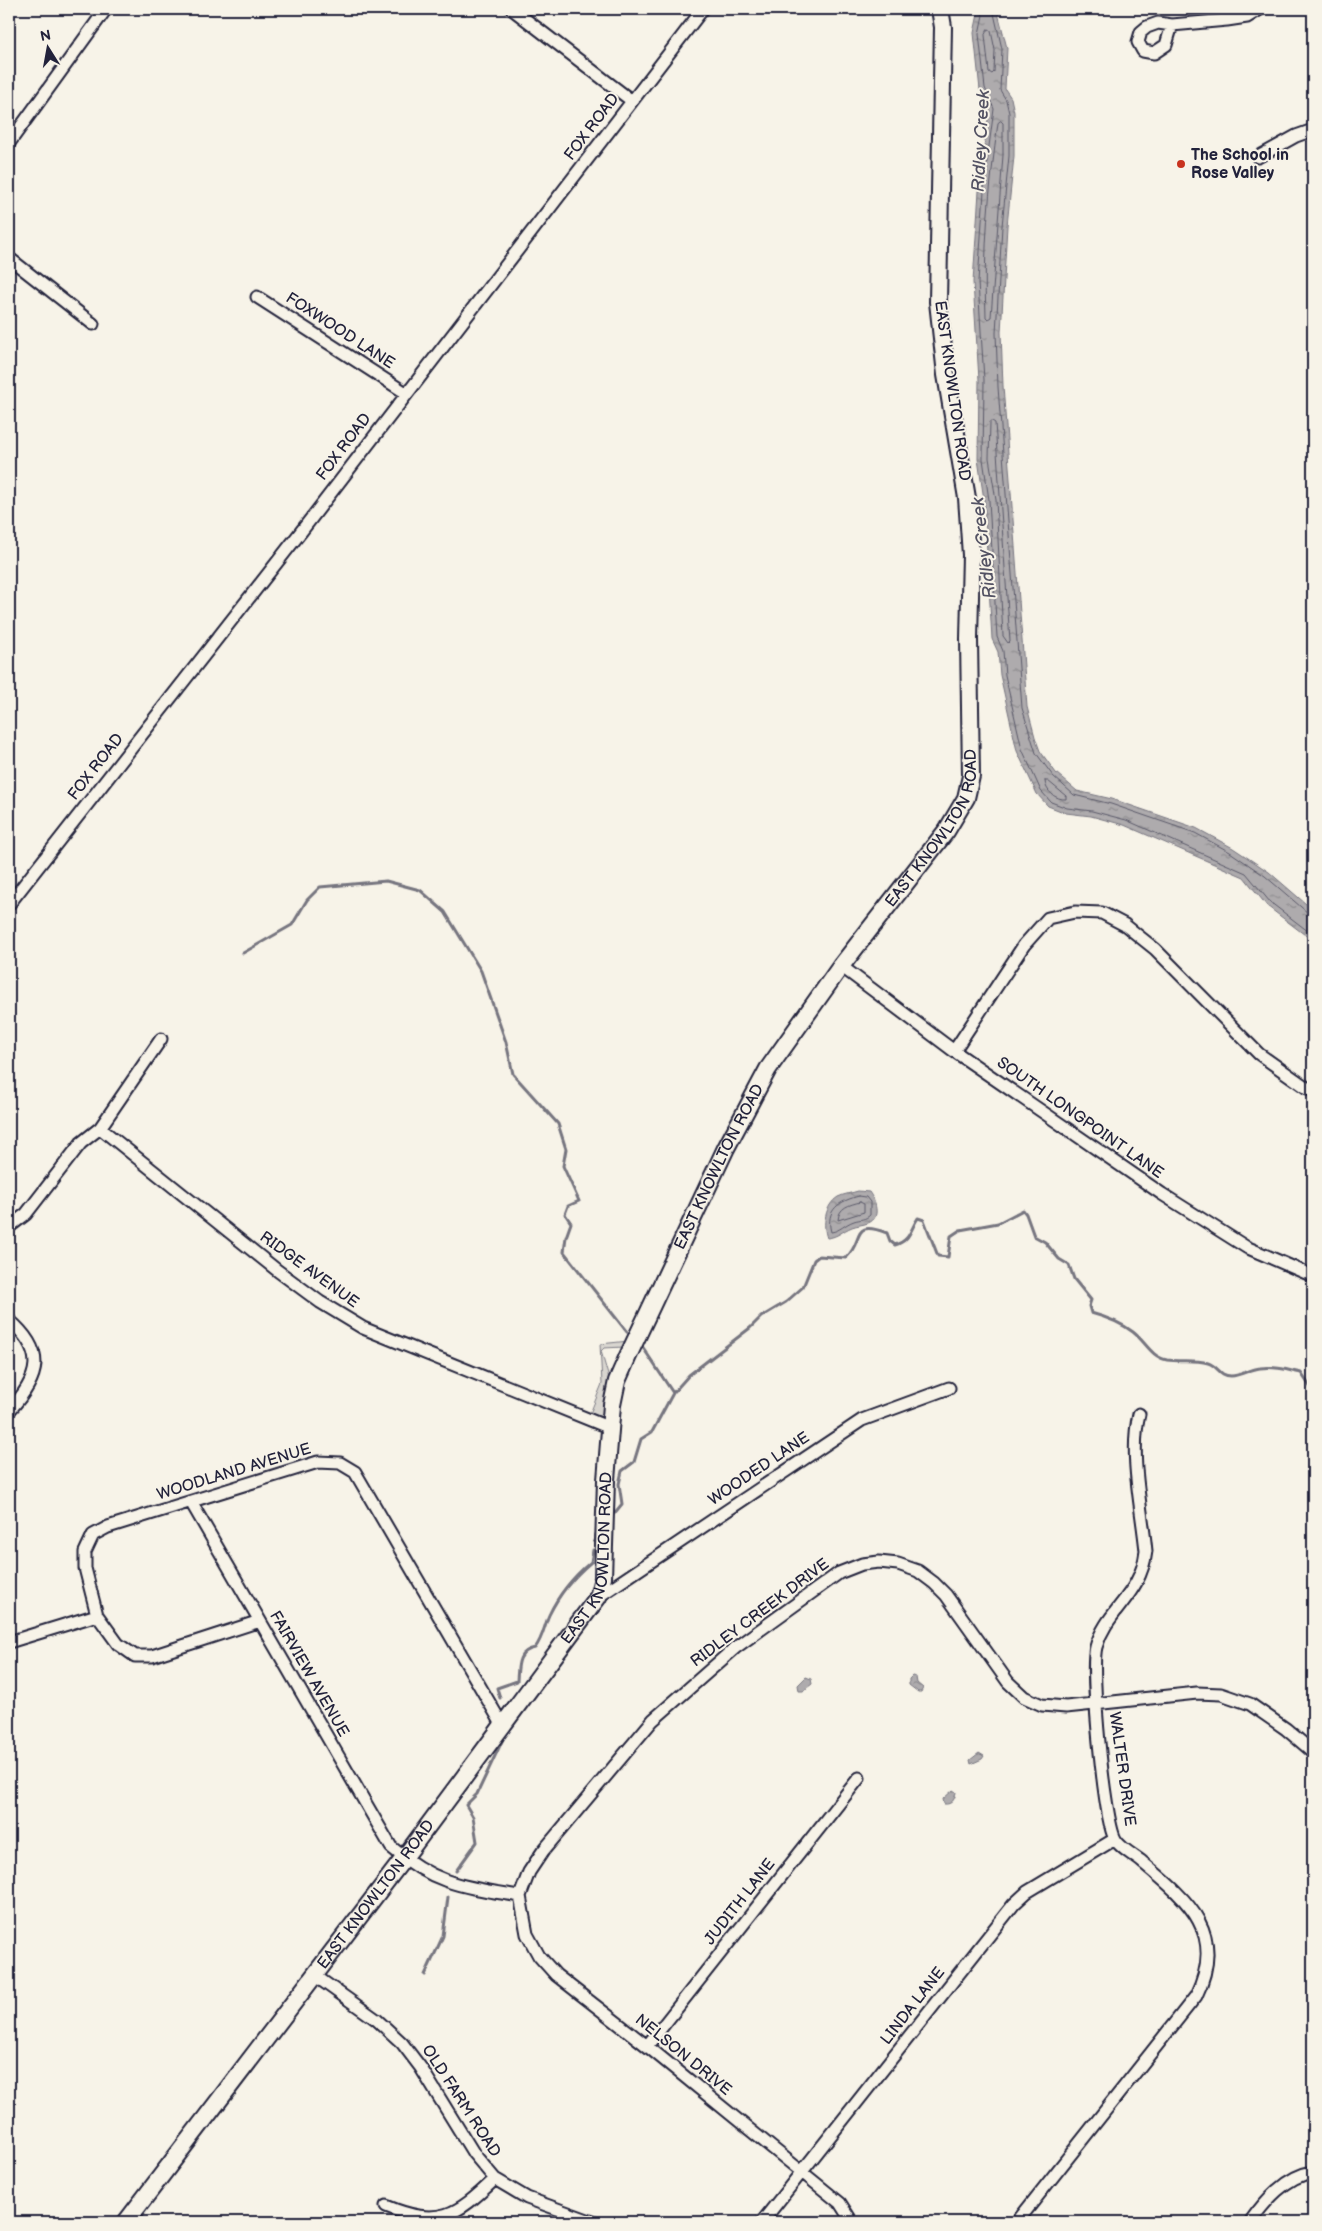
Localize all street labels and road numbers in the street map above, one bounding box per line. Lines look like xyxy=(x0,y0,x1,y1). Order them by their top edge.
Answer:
street label: FOX ROAD xyxy=(561,90,623,164)
street label: FOXWOOD LANE xyxy=(282,289,398,373)
street label: EAST KNOWLTON ROAD xyxy=(930,300,974,482)
street label: FOX ROAD xyxy=(313,410,375,484)
street label: FOX ROAD xyxy=(64,730,128,804)
street label: EAST KNOWLTON ROAD xyxy=(881,749,982,911)
street label: SOUTH LONGPOINT LANE xyxy=(993,1053,1167,1183)
street label: EAST KNOWLTON ROAD xyxy=(670,1081,768,1252)
street label: RIDGE AVENUE xyxy=(256,1228,362,1312)
street label: WOODED LANE xyxy=(705,1428,813,1510)
street label: WOODLAND AVENUE xyxy=(155,1440,313,1504)
street label: EAST KNOWLTON ROAD xyxy=(557,1471,616,1648)
street label: RIDLEY CREEK DRIVE xyxy=(687,1555,833,1671)
street label: FAIRVIEW AVENUE xyxy=(265,1608,353,1740)
street label: WALTER DRIVE xyxy=(1105,1711,1139,1827)
street label: EAST KNOWLTON ROAD xyxy=(313,1816,438,1973)
street label: JUDITH LANE xyxy=(700,1855,780,1949)
street label: LINDA LANE xyxy=(877,1963,949,2049)
street label: NELSON DRIVE xyxy=(631,2010,735,2100)
street label: OLD FARM ROAD xyxy=(418,2041,504,2161)

